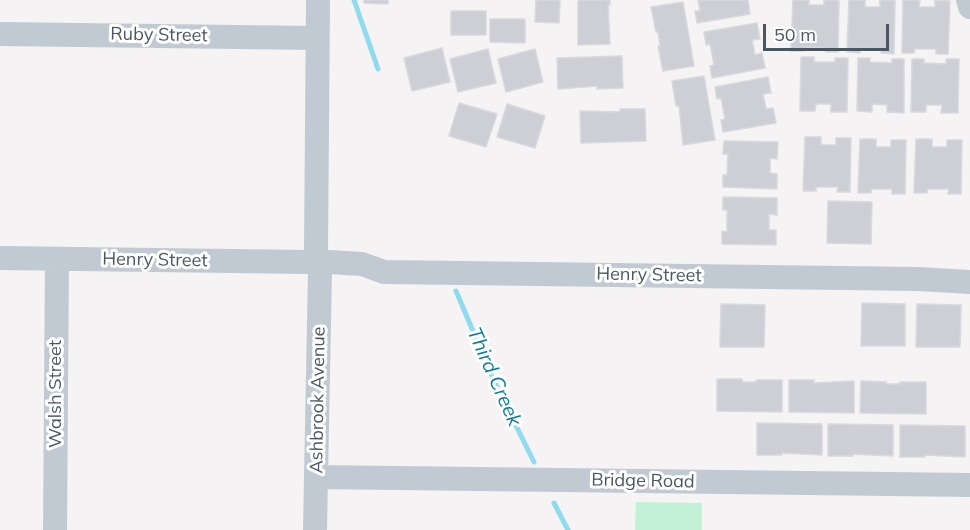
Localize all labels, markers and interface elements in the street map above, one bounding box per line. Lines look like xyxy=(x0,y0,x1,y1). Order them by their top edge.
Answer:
scale bar xyxy=(766,12,892,50)
street label: Ruby Street xyxy=(110,23,208,47)
text: 50 m xyxy=(774,23,816,46)
street label: Henry Street xyxy=(102,248,208,272)
street label: Henry Street xyxy=(596,263,702,287)
water label: Third Creek xyxy=(462,324,526,430)
street label: Ashbrook Avenue xyxy=(306,326,330,474)
street label: Walsh Street xyxy=(45,340,67,448)
street label: Bridge Road xyxy=(591,469,695,493)

